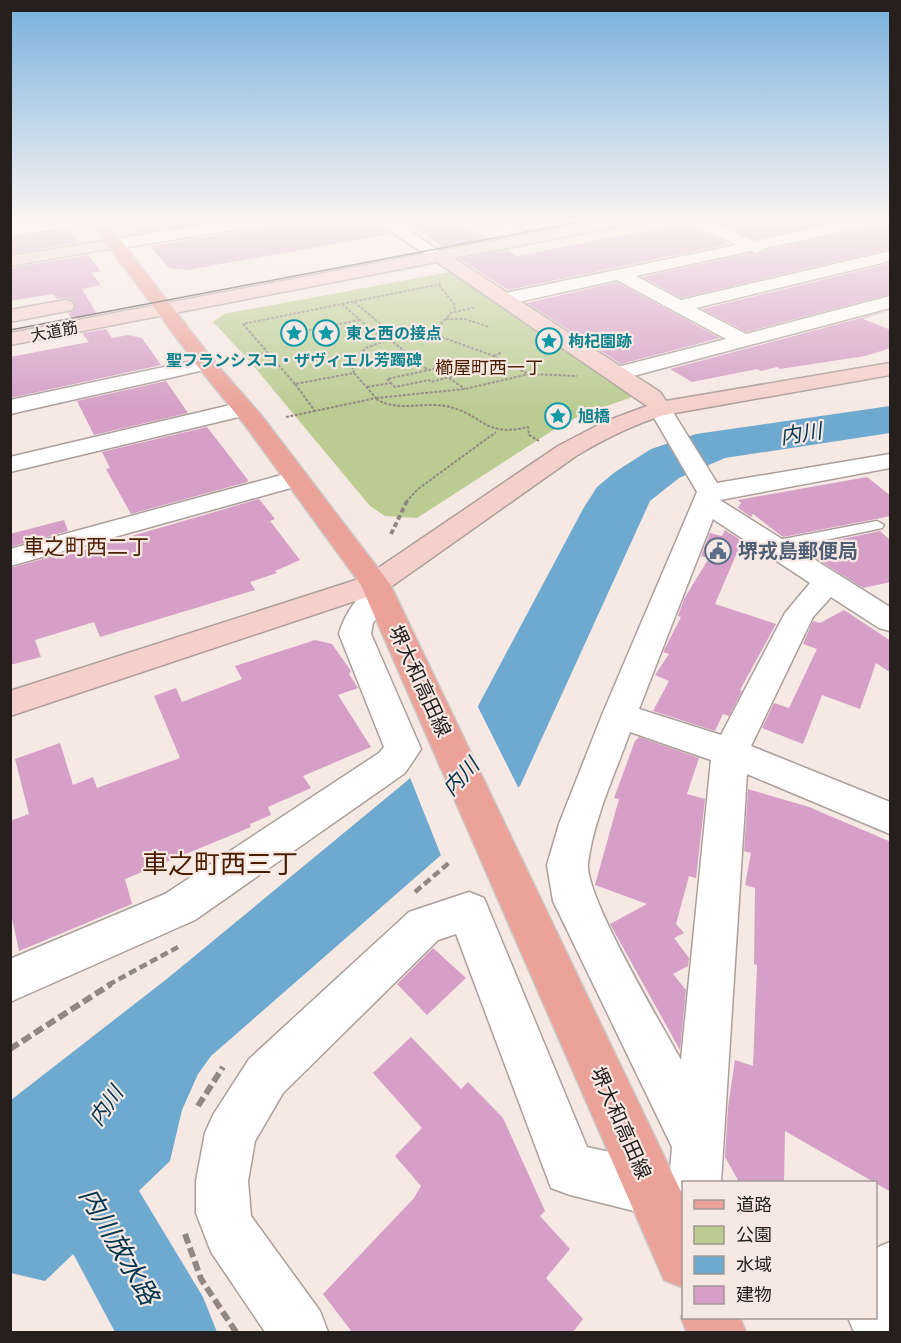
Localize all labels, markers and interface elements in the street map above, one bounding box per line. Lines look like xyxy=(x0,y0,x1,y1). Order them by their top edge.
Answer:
street label: 大道筋 xyxy=(29,318,79,345)
place icon: 聖フランシスコ・ザヴィエル芳躅碑 xyxy=(279,318,309,348)
place icon: 東と西の接点 xyxy=(311,318,341,348)
place label: 東と西の接点 xyxy=(346,324,442,343)
place icon: 枸杞園跡 xyxy=(534,326,564,356)
place label: 枸杞園跡 xyxy=(568,332,632,351)
place label: 聖フランシスコ・ザヴィエル芳躅碑 xyxy=(166,351,422,370)
district label: 櫛屋町西一丁 xyxy=(435,357,543,379)
place icon: 旭橋 xyxy=(543,401,573,431)
place label: 旭橋 xyxy=(578,407,610,426)
water label: 内川 xyxy=(778,419,826,449)
district label: 車之町西二丁 xyxy=(23,535,149,559)
public building icon: 堺戎島郵便局 xyxy=(703,536,733,566)
place label: 堺戎島郵便局 xyxy=(738,540,858,563)
street label: 堺大和高田線 xyxy=(384,622,455,740)
water label: 内川 xyxy=(438,752,485,801)
district label: 車之町西三丁 xyxy=(142,849,298,880)
street label: 堺大和高田線 xyxy=(586,1064,655,1183)
water label: 内川 xyxy=(84,1080,129,1130)
legend xyxy=(682,1181,877,1319)
water label: 内川放水路 xyxy=(73,1182,165,1312)
text: 道路 xyxy=(736,1194,772,1216)
text: 公園 xyxy=(736,1224,772,1246)
text: 水域 xyxy=(736,1254,772,1276)
text: 建物 xyxy=(736,1284,772,1306)

